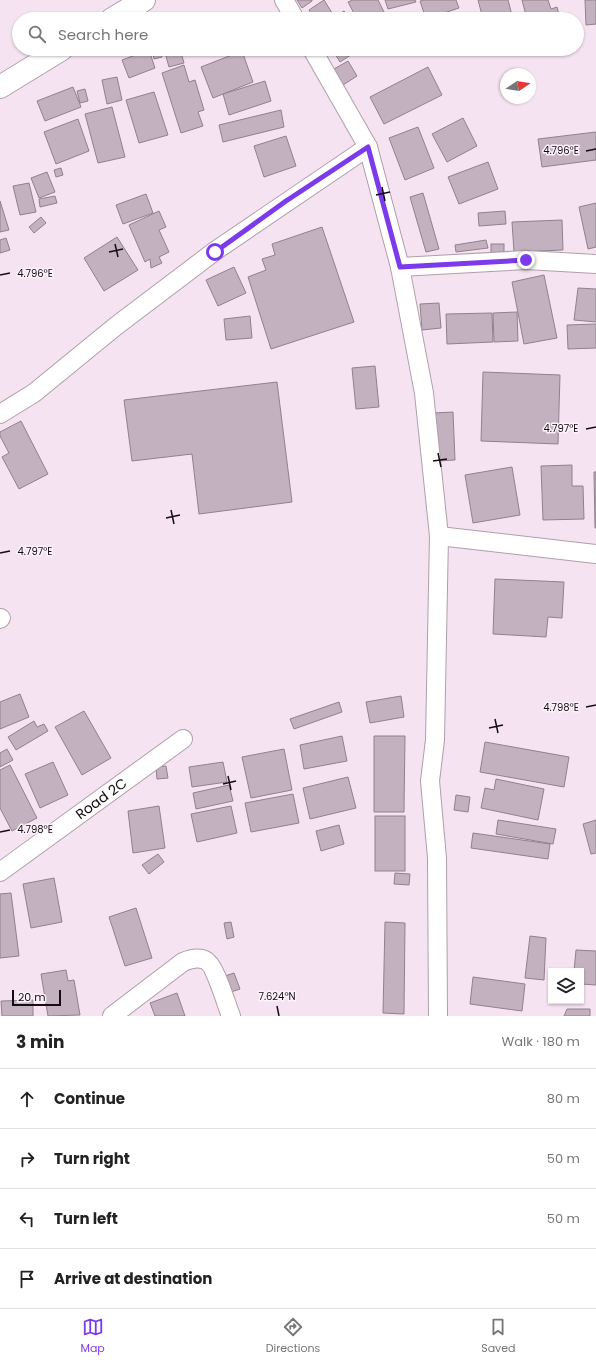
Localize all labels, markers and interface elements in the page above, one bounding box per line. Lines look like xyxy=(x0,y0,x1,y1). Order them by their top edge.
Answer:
search box xyxy=(12,12,584,56)
icon: search xyxy=(26,23,48,45)
text: Search here xyxy=(58,24,148,45)
north arrow xyxy=(500,68,536,104)
text: 4.796°E xyxy=(543,143,579,158)
route start xyxy=(206,243,224,261)
route end xyxy=(517,251,535,269)
text: 4.796°E xyxy=(17,266,53,281)
text: 4.797°E xyxy=(544,421,578,436)
text: 4.797°E xyxy=(18,544,52,559)
text: 4.798°E xyxy=(543,700,579,715)
street label: Road 2C xyxy=(71,773,131,824)
text: 4.798°E xyxy=(17,822,53,837)
map controls xyxy=(548,968,584,1004)
button: layers xyxy=(548,968,584,1004)
scale bar xyxy=(12,988,61,1007)
text: 20 m xyxy=(18,989,46,1005)
text: 7.624°N xyxy=(258,989,296,1004)
text: 3 min xyxy=(16,1030,64,1054)
text: Walk · 180 m xyxy=(502,1032,580,1051)
icon: ahead xyxy=(16,1088,38,1110)
text: Continue xyxy=(54,1088,125,1109)
text: 80 m xyxy=(547,1089,580,1108)
icon: right xyxy=(16,1148,38,1170)
text: Turn right xyxy=(54,1148,130,1169)
text: 50 m xyxy=(547,1149,580,1168)
icon: left xyxy=(16,1208,38,1230)
text: Turn left xyxy=(54,1208,118,1229)
text: 50 m xyxy=(547,1209,580,1228)
icon: arrive xyxy=(16,1268,38,1290)
text: Arrive at destination xyxy=(54,1268,212,1289)
tab: Map xyxy=(80,1316,105,1357)
tab: Directions xyxy=(266,1316,320,1357)
tab: Saved xyxy=(481,1316,516,1357)

